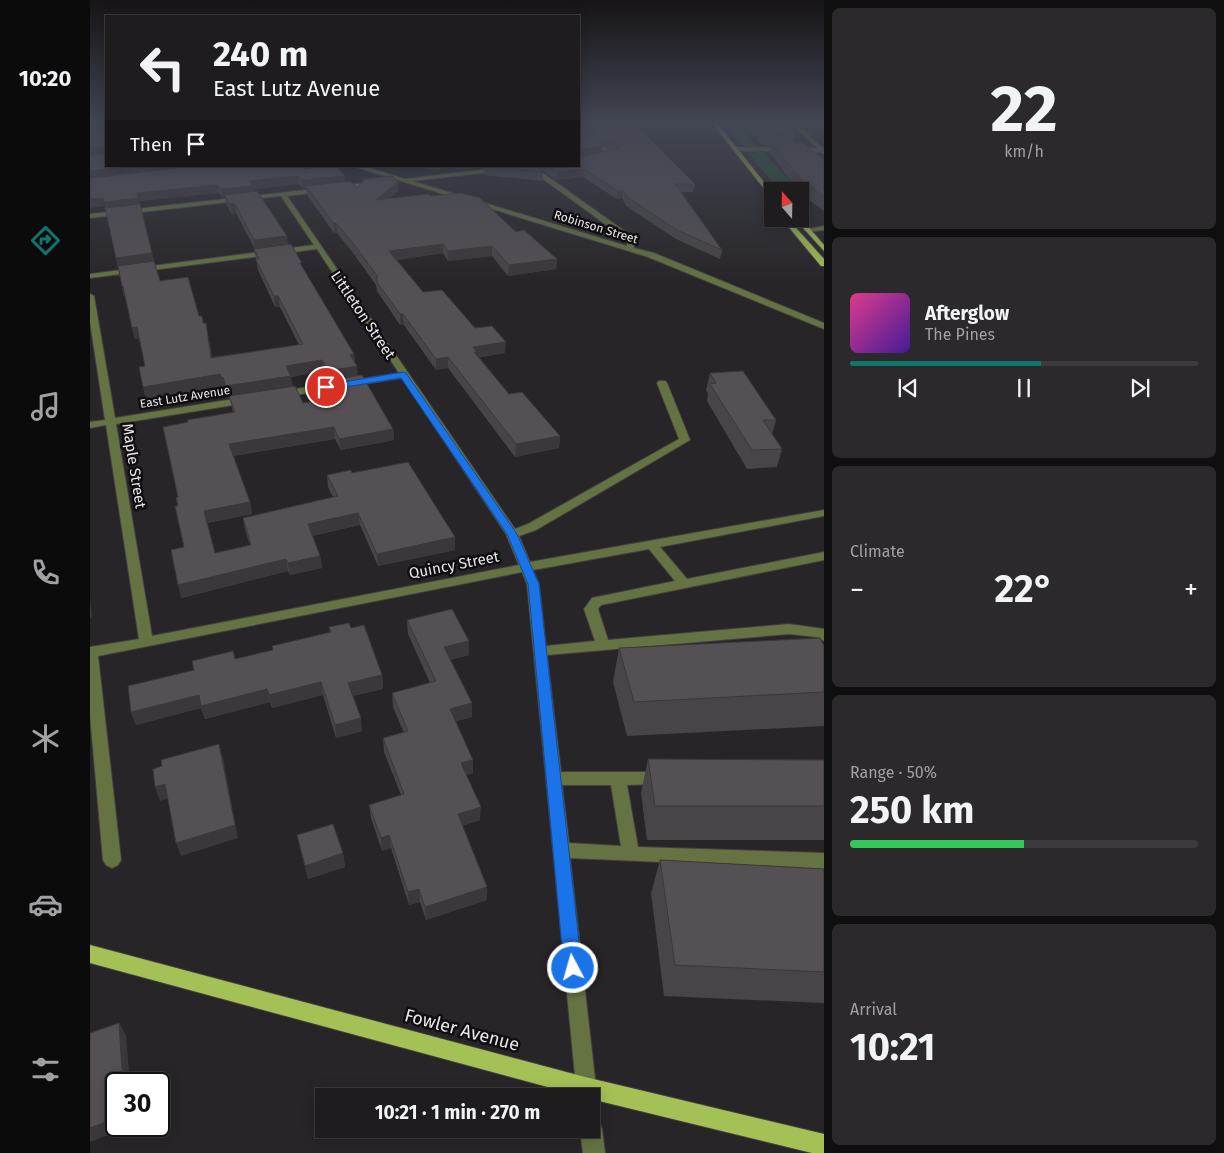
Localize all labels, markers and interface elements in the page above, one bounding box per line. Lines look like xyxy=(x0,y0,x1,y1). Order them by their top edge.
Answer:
text: 240 m xyxy=(213,33,308,75)
icon: left xyxy=(130,35,195,100)
text: 10:20 xyxy=(19,65,71,92)
text: 22 xyxy=(990,70,1058,148)
text: East Lutz Avenue xyxy=(213,75,380,102)
icon: arrive xyxy=(182,130,210,158)
text: Then xyxy=(130,133,172,156)
text: km/h xyxy=(1004,142,1044,161)
north arrow xyxy=(764,182,809,228)
map controls xyxy=(764,182,809,227)
street label: Robinson Street xyxy=(552,208,640,247)
icon: directions xyxy=(28,223,63,258)
street label: Littleton Street xyxy=(327,268,399,363)
text: Afterglow xyxy=(925,302,1009,325)
text: The Pines xyxy=(925,325,995,344)
pin xyxy=(305,366,347,408)
icon: arrive xyxy=(312,373,340,401)
icon: previous xyxy=(894,374,922,402)
icon: pause xyxy=(1010,374,1038,402)
icon: next xyxy=(1126,374,1154,402)
street label: East Lutz Avenue xyxy=(139,383,231,411)
icon: music xyxy=(28,389,63,424)
street label: Maple Street xyxy=(118,422,150,510)
text: Climate xyxy=(850,542,905,561)
street label: Quincy Street xyxy=(407,547,501,583)
icon: phone xyxy=(28,555,63,590)
text: 22° xyxy=(994,566,1054,612)
text: − xyxy=(850,573,864,606)
text: + xyxy=(1184,573,1198,606)
icon: climate xyxy=(28,721,63,756)
text: Range · 50% xyxy=(850,763,937,782)
text: 250 km xyxy=(850,787,974,833)
icon: car xyxy=(28,887,63,922)
position arrow xyxy=(546,941,598,993)
text: Arrival xyxy=(850,1000,897,1019)
street label: Fowler Avenue xyxy=(402,1004,522,1056)
text: 10:21 xyxy=(850,1024,935,1070)
icon: filters xyxy=(28,1052,63,1087)
speed limit sign: 30 xyxy=(105,1072,170,1137)
text: 10:21 · 1 min · 270 m xyxy=(375,1101,540,1124)

